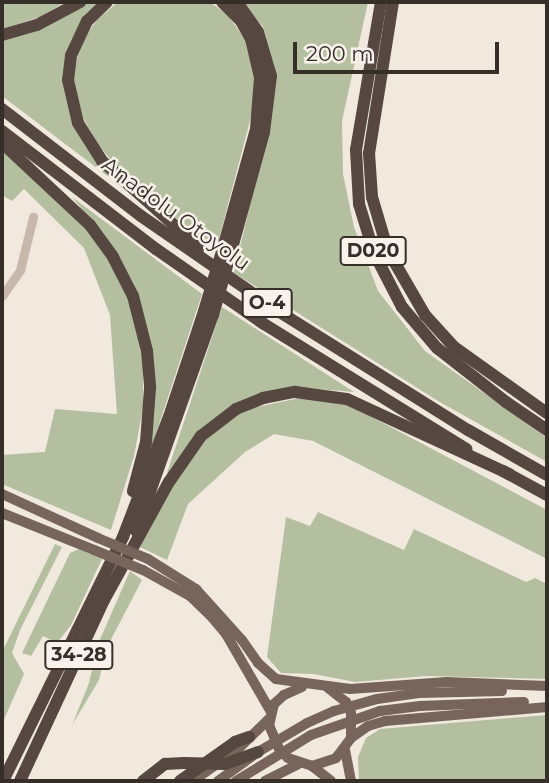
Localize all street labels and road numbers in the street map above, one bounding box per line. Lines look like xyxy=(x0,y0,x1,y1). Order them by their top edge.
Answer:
street label: Anadolu Otoyolu xyxy=(97,152,255,276)
road number: D020 xyxy=(338,235,408,266)
road number: O-4 xyxy=(241,288,293,318)
road number: 34-28 xyxy=(44,640,114,670)

